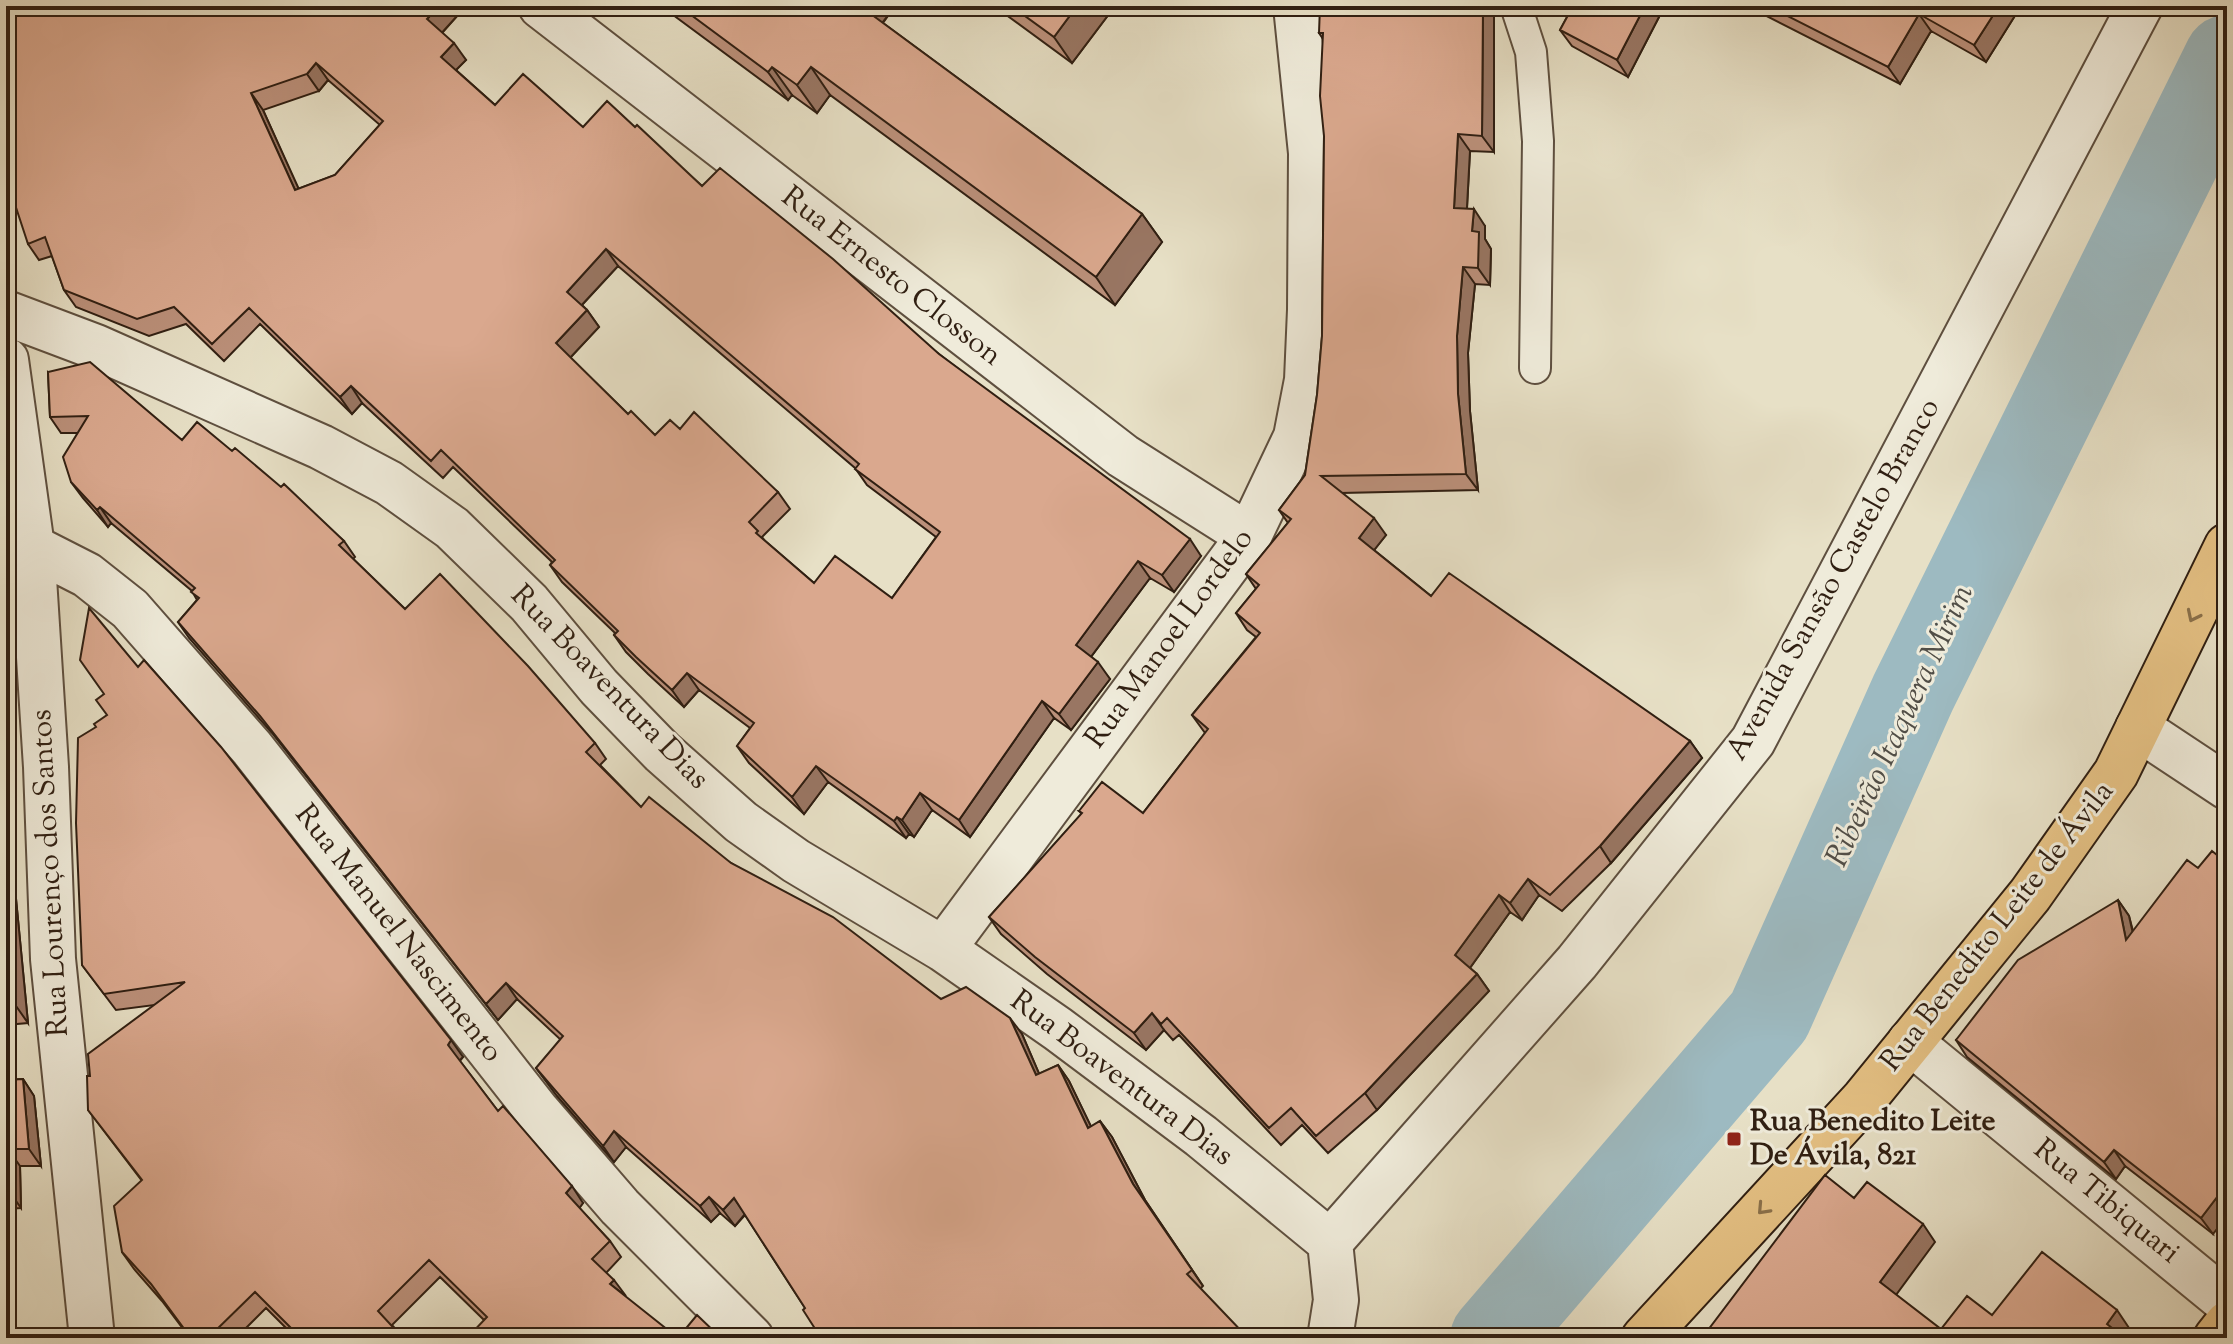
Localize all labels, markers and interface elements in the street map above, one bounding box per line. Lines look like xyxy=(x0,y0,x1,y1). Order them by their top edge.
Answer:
street label: Rua Ernesto Closson xyxy=(771,177,1011,377)
street label: Avenida Sansão Castelo Branco xyxy=(1716,391,1952,769)
street label: Rua Manoel Lordelo xyxy=(1075,520,1265,758)
street label: Rua Boaventura Dias xyxy=(500,576,718,800)
water label: Ribeirão Itaquera Mirim xyxy=(1815,577,1987,875)
one-way arrow xyxy=(2187,608,2203,623)
street label: Rua Lourenço dos Santos xyxy=(21,708,81,1038)
street label: Rua Benedito Leite de Ávila xyxy=(1871,773,2125,1081)
street label: Rua Manuel Nascimento xyxy=(283,796,513,1072)
street label: Rua Boaventura Dias xyxy=(1000,981,1242,1177)
place label: Rua Benedito Leite De Ávila, 821 xyxy=(1750,1101,1996,1178)
street label: Rua Tibiquari xyxy=(2023,1129,2189,1275)
marker: Rua Benedito Leite De Ávila, 821 xyxy=(1725,1130,1743,1148)
one-way arrow xyxy=(1758,1200,1773,1214)

